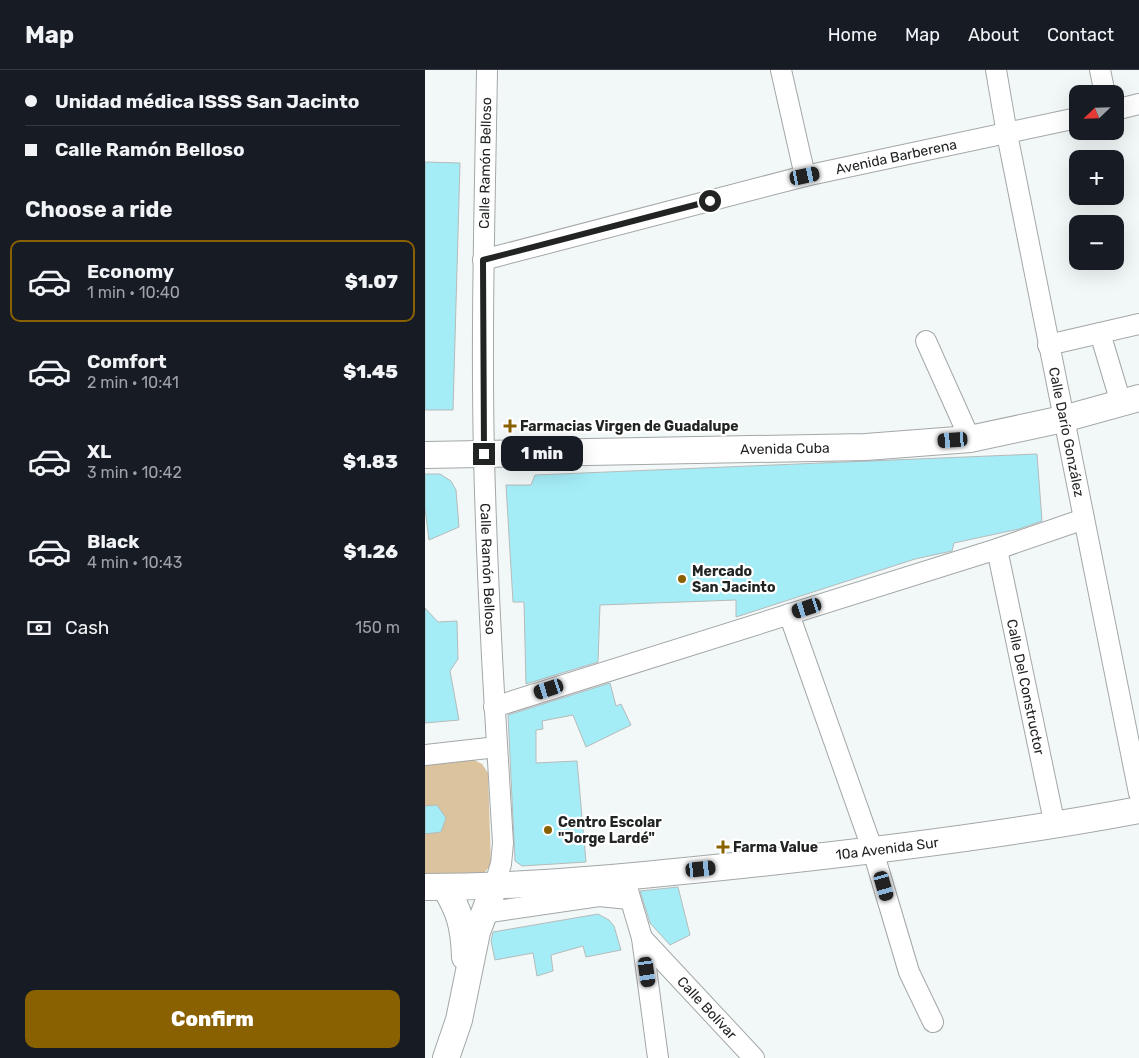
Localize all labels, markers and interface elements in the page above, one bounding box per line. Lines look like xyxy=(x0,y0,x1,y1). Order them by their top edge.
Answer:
text: Map xyxy=(25,21,74,49)
text: Home xyxy=(828,24,877,46)
text: Map xyxy=(905,24,940,46)
text: About xyxy=(968,24,1019,46)
text: Contact xyxy=(1047,24,1114,46)
north arrow xyxy=(1069,85,1124,140)
map controls xyxy=(1069,85,1124,270)
text: Unidad médica ISSS San Jacinto xyxy=(55,90,359,113)
street label: Calle Ramón Belloso xyxy=(476,97,495,229)
street label: Avenida Barberena xyxy=(834,136,958,178)
text: Calle Ramón Belloso xyxy=(55,138,245,161)
button: + xyxy=(1069,150,1124,205)
car xyxy=(788,166,821,186)
route start xyxy=(699,190,721,212)
text: Choose a ride xyxy=(25,196,172,223)
button: − xyxy=(1069,215,1124,270)
icon: car xyxy=(27,259,72,304)
text: Economy xyxy=(87,260,174,283)
text: $1.07 xyxy=(345,270,398,293)
text: 1 min · 10:40 xyxy=(87,283,180,302)
icon: car xyxy=(27,349,72,394)
text: Comfort xyxy=(87,350,167,373)
text: $1.45 xyxy=(343,360,398,383)
street label: Calle Darío González xyxy=(1045,366,1088,499)
text: 2 min · 10:41 xyxy=(87,373,179,392)
place label: Farmacias Virgen de Guadalupe xyxy=(520,418,739,435)
marker: Farmacias Virgen de Guadalupe xyxy=(504,420,516,432)
car xyxy=(937,431,968,449)
callout: 1 min xyxy=(501,436,584,472)
icon: car xyxy=(27,439,72,484)
text: XL xyxy=(87,440,111,463)
street label: Avenida Cuba xyxy=(740,440,830,458)
route end xyxy=(473,443,495,465)
text: 1 min xyxy=(521,444,563,463)
text: $1.83 xyxy=(343,450,398,473)
text: 3 min · 10:42 xyxy=(87,463,182,482)
street label: Calle Ramón Belloso xyxy=(476,503,499,635)
icon: car xyxy=(27,529,72,574)
text: Black xyxy=(87,530,139,553)
text: $1.26 xyxy=(344,540,398,563)
text: 4 min · 10:43 xyxy=(87,553,182,572)
place label: Mercado San Jacinto xyxy=(692,563,775,596)
marker: Mercado San Jacinto xyxy=(676,573,688,585)
car xyxy=(790,596,823,620)
icon: cash xyxy=(25,614,53,642)
text: Cash xyxy=(65,616,109,639)
text: 150 m xyxy=(355,618,400,637)
street label: Calle Del Constructor xyxy=(1003,618,1048,757)
car xyxy=(532,677,565,701)
place label: Centro Escolar "Jorge Lardé" xyxy=(558,814,662,847)
marker: Centro Escolar "Jorge Lardé" xyxy=(542,824,554,836)
street label: 10a Avenida Sur xyxy=(835,834,941,864)
place label: Farma Value xyxy=(733,839,818,856)
marker: Farma Value xyxy=(717,841,729,853)
car xyxy=(685,860,716,878)
car xyxy=(872,870,895,902)
car xyxy=(637,956,656,988)
street label: Calle Bolívar xyxy=(673,973,741,1044)
button: Confirm xyxy=(25,990,400,1048)

